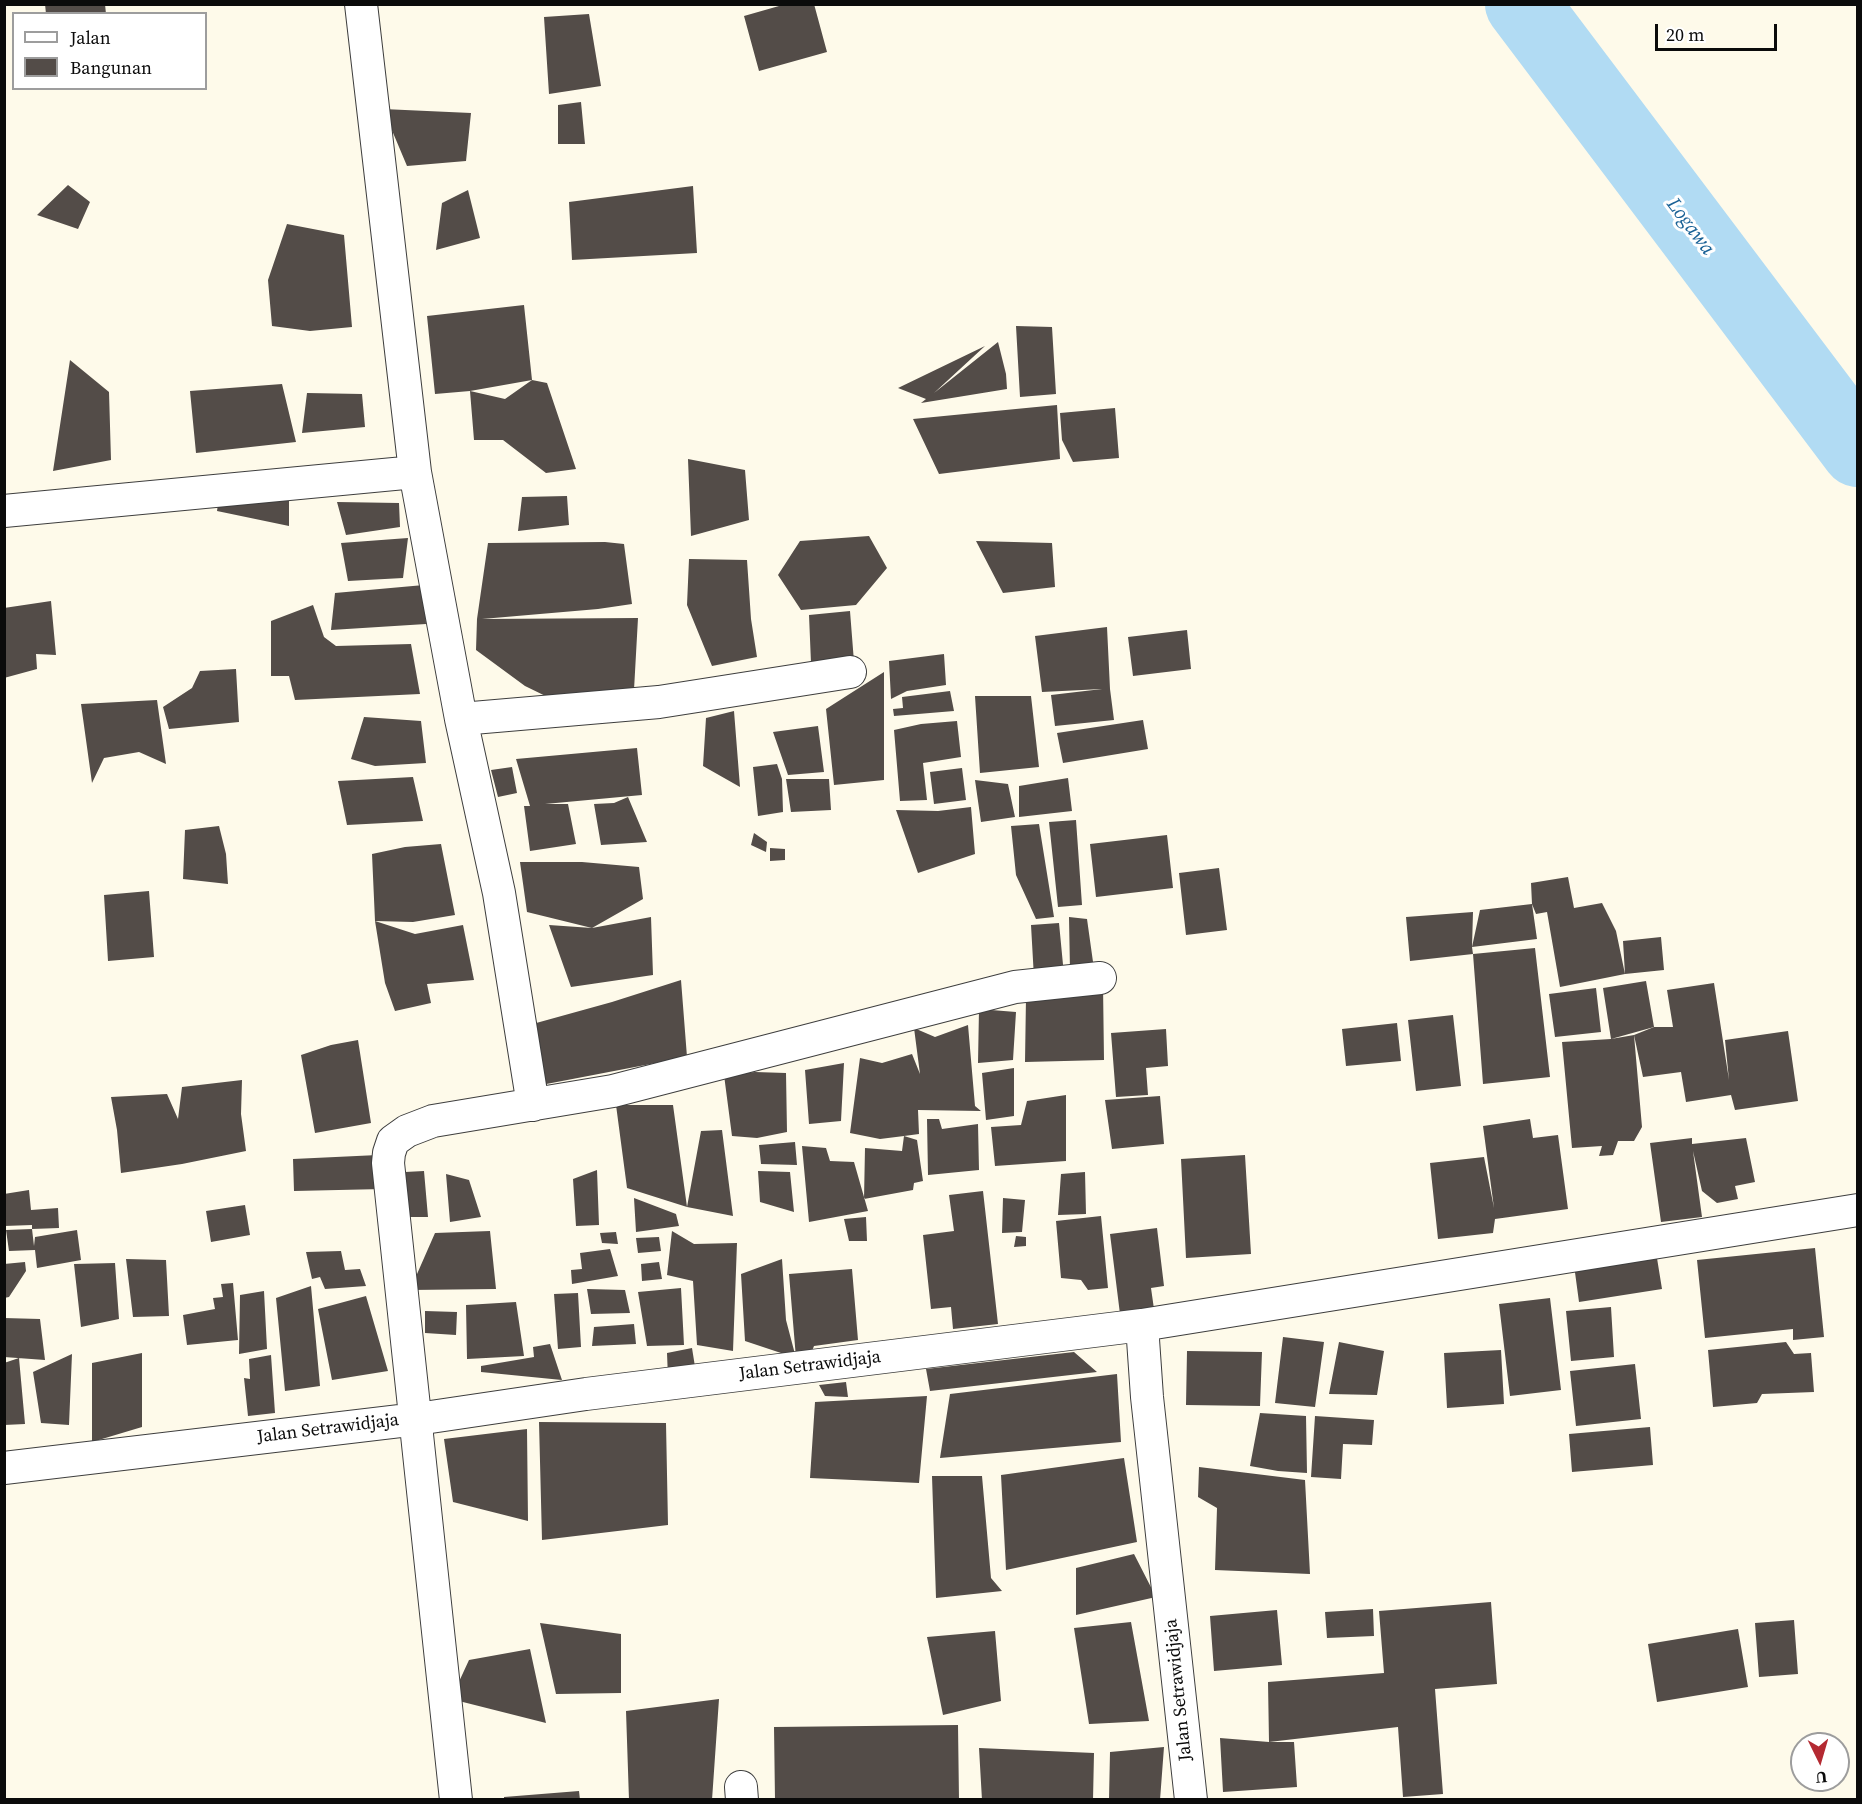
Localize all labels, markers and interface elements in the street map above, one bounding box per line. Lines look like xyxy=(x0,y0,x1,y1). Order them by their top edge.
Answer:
legend xyxy=(12,12,207,90)
scale bar xyxy=(1658,12,1780,50)
text: 20 m xyxy=(1666,22,1704,47)
text: Jalan xyxy=(70,25,111,50)
text: Bangunan xyxy=(70,55,152,80)
water label: Logawa xyxy=(1661,194,1719,260)
street label: Jalan Setrawidjaja xyxy=(738,1347,882,1385)
street label: Jalan Setrawidjaja xyxy=(256,1410,400,1448)
street label: Jalan Setrawidjaja xyxy=(1161,1618,1197,1762)
north arrow xyxy=(1790,1732,1850,1792)
text: U xyxy=(1815,1766,1828,1789)

